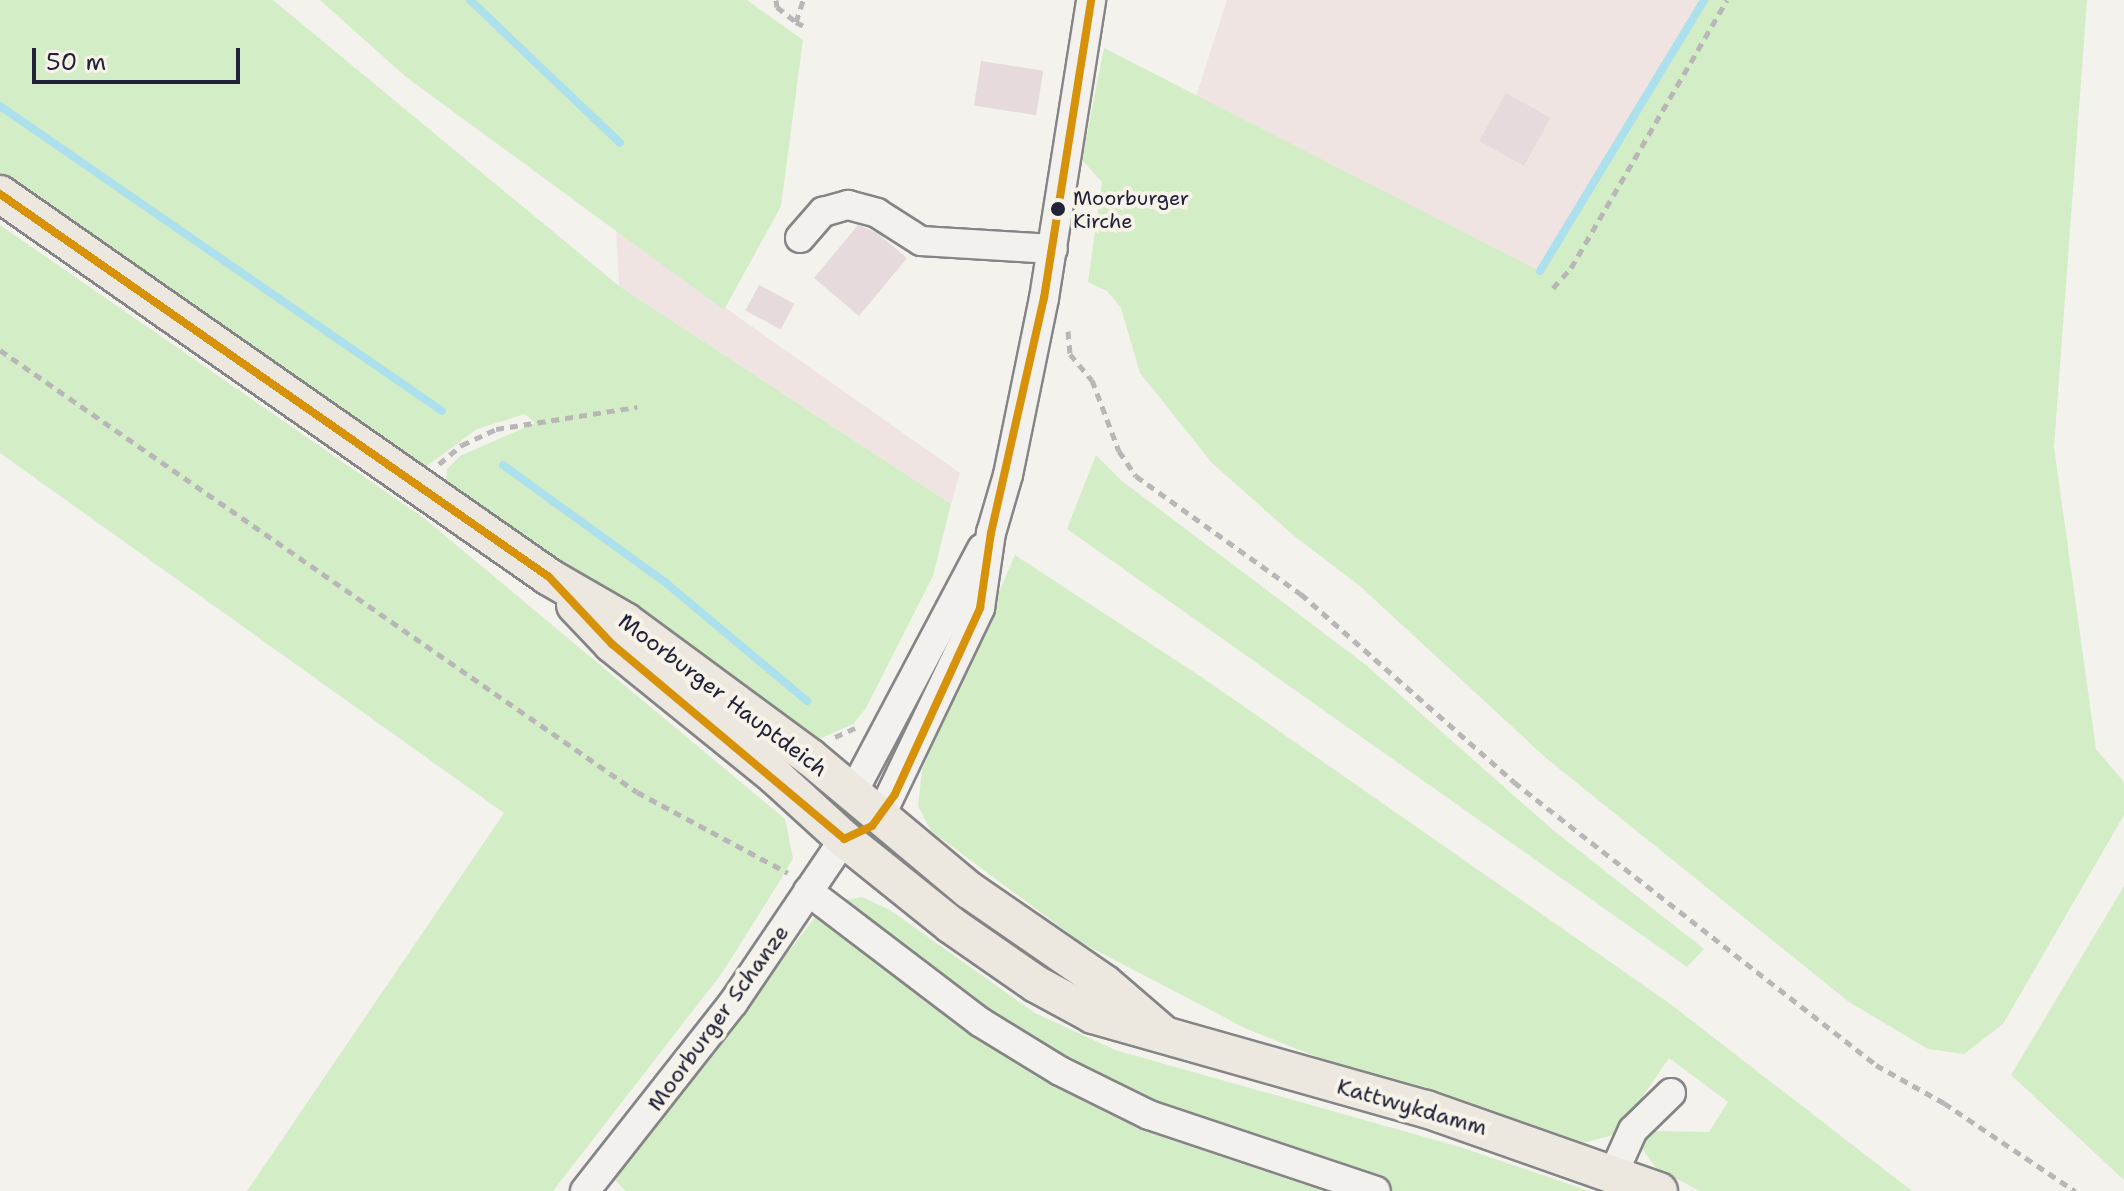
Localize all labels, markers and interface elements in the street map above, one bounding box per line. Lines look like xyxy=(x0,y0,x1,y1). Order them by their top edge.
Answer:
scale bar xyxy=(36,32,244,82)
text: 50 m xyxy=(46,46,106,78)
place label: Moorburger Kirche xyxy=(1073,186,1189,233)
marker: Moorburger Kirche xyxy=(1050,201,1066,217)
street label: Moorburger Hauptdeich xyxy=(613,608,833,782)
street label: Moorburger Schanze xyxy=(642,920,794,1116)
street label: Kattwykdamm xyxy=(1334,1073,1490,1141)

